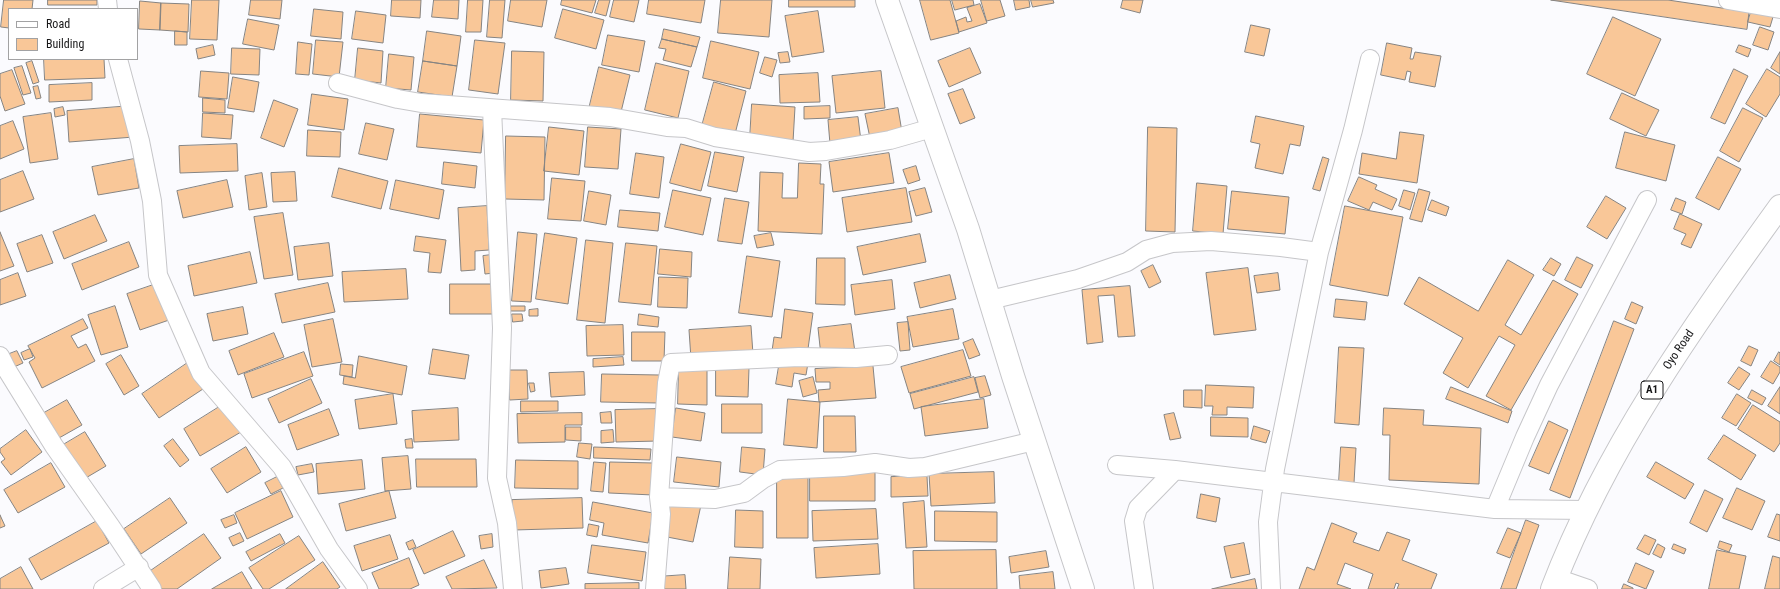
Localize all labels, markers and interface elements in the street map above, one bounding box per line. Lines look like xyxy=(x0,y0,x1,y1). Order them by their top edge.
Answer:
legend xyxy=(8,8,138,60)
text: Road xyxy=(46,17,70,31)
text: Building xyxy=(46,37,84,51)
street label: Oyo Road xyxy=(1660,327,1698,373)
road number: A1 xyxy=(1641,381,1663,399)

